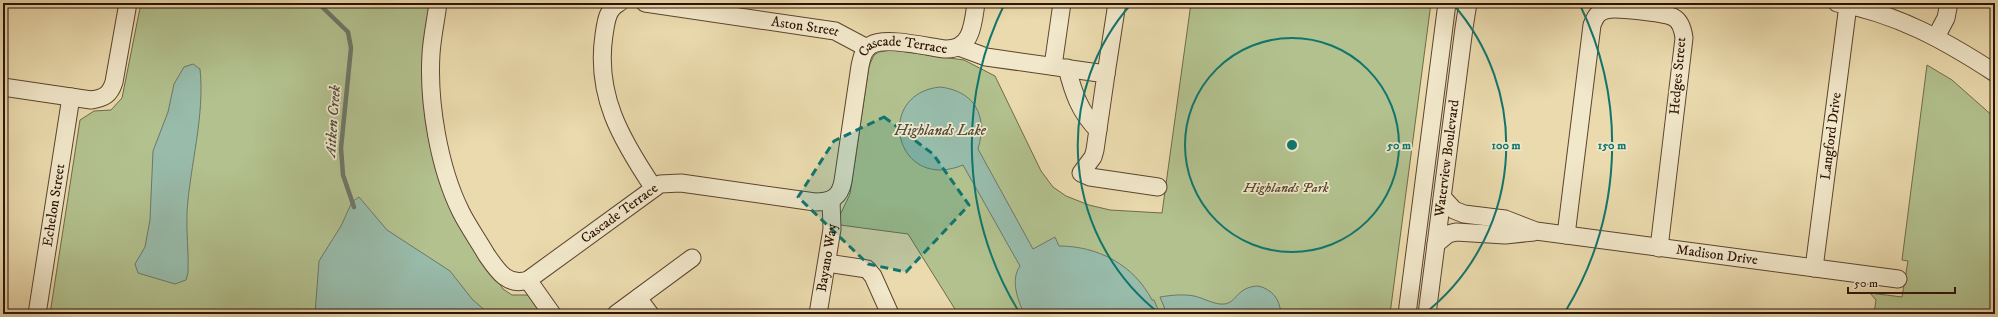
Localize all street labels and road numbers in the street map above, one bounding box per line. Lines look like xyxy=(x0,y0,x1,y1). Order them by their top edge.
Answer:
street label: Aston Street xyxy=(770,13,843,41)
street label: Cascade Terrace xyxy=(854,32,949,60)
street label: Hedges Street xyxy=(1666,36,1690,116)
street label: Langford Drive xyxy=(1817,91,1846,181)
street label: Waterview Boulevard xyxy=(1431,99,1464,219)
street label: Echelon Street xyxy=(39,162,69,248)
street label: Cascade Terrace xyxy=(577,179,662,247)
street label: Bayano Way xyxy=(813,223,841,293)
street label: Madison Drive xyxy=(1675,241,1759,269)

